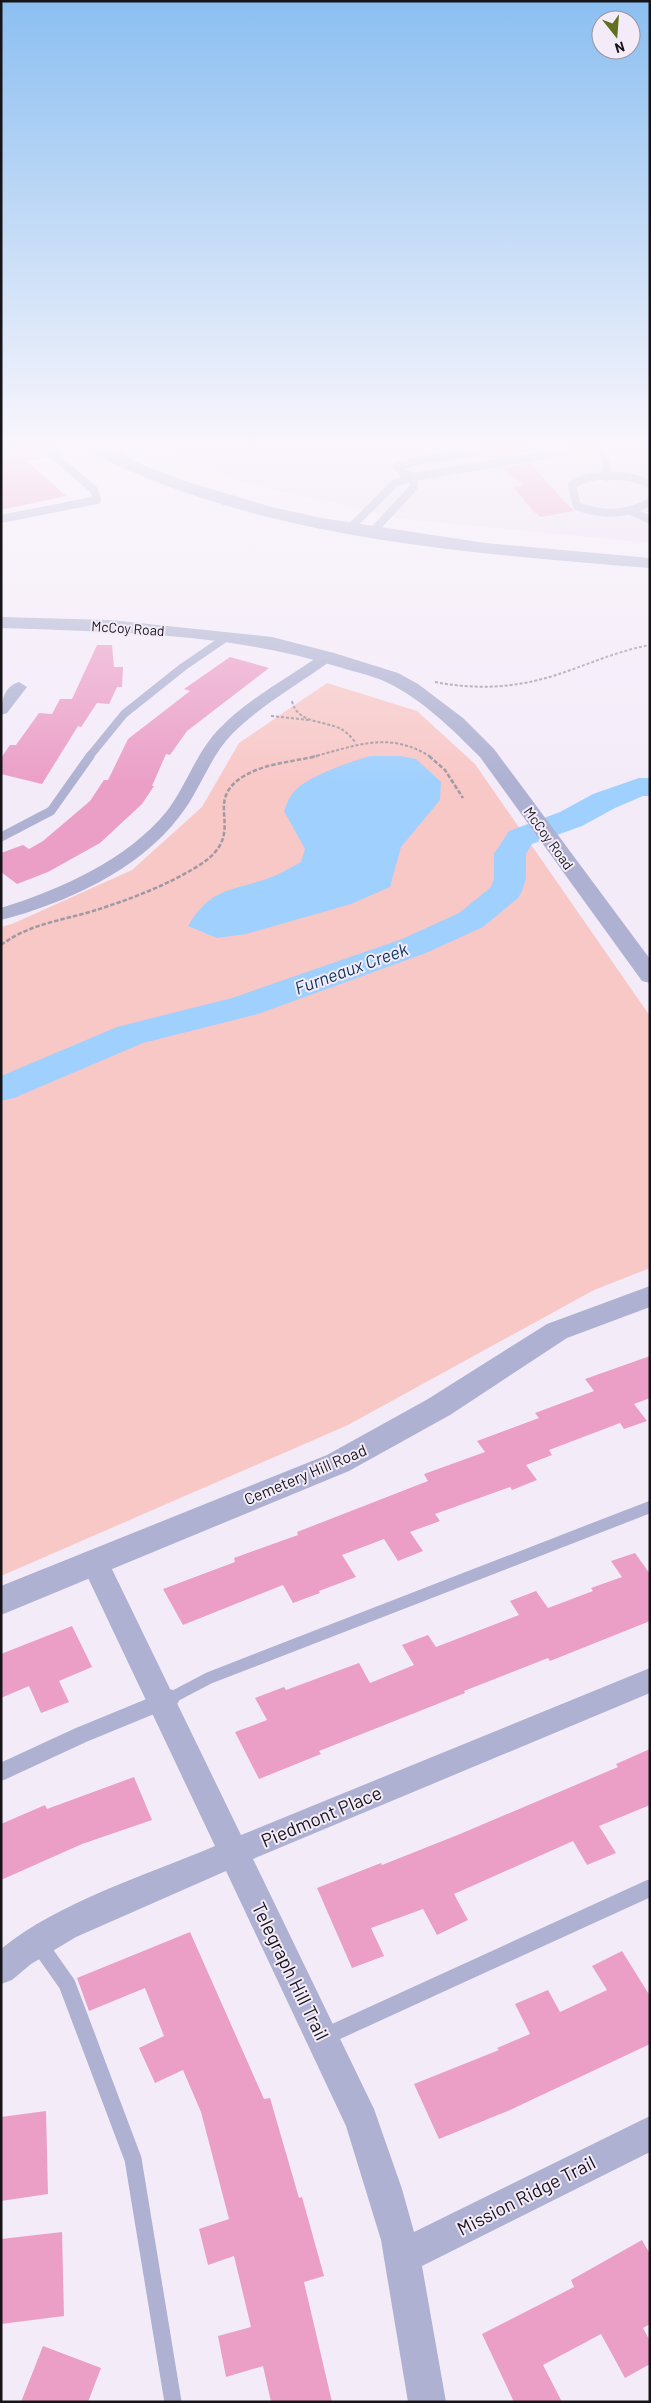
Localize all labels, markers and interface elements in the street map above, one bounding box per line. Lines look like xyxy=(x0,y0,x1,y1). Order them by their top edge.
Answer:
north arrow xyxy=(591,10,641,60)
text: N xyxy=(613,38,627,57)
street label: McCoy Road xyxy=(91,617,165,639)
street label: McCoy Road xyxy=(521,803,577,873)
water label: Furneaux Creek xyxy=(291,937,411,999)
street label: Cemetery Hill Road xyxy=(241,1440,369,1508)
street label: Piedmont Place xyxy=(257,1780,385,1852)
street label: Telegraph Hill Trail xyxy=(248,1898,334,2044)
street label: Mission Ridge Trail xyxy=(453,2150,599,2240)

